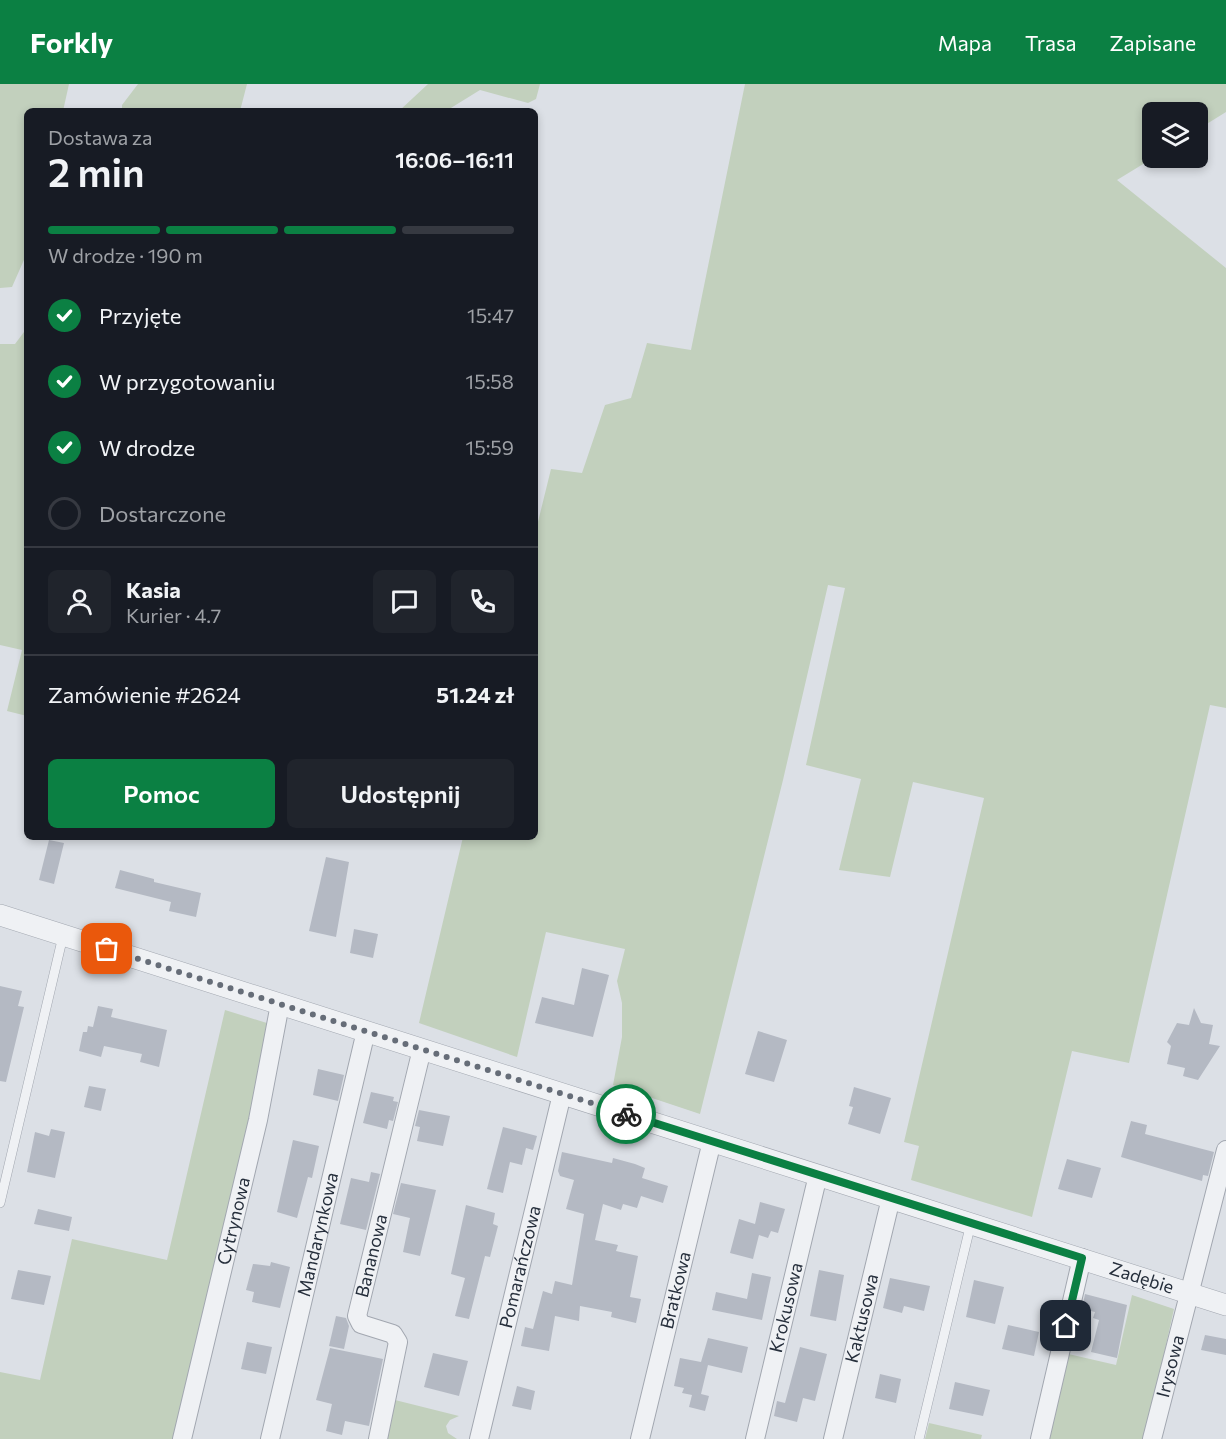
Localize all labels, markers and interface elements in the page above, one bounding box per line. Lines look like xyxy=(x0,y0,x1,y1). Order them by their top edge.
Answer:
text: Forkly xyxy=(30,25,113,59)
text: Mapa xyxy=(938,30,992,55)
text: Trasa xyxy=(1025,30,1076,55)
text: Zapisane xyxy=(1109,30,1196,55)
map controls xyxy=(1142,102,1208,168)
button: layers xyxy=(1142,102,1208,168)
text: Dostawa za xyxy=(48,125,152,149)
text: 16:06–16:11 xyxy=(395,146,514,173)
text: 2 min xyxy=(48,147,145,195)
text: W drodze · 190 m xyxy=(48,243,203,267)
icon: check xyxy=(48,299,81,332)
text: Przyjęte xyxy=(99,302,181,329)
text: 15:47 xyxy=(467,303,514,327)
icon: check xyxy=(48,365,81,398)
text: W przygotowaniu xyxy=(99,368,275,395)
text: 15:58 xyxy=(466,369,514,393)
icon: check xyxy=(48,431,81,464)
text: W drodze xyxy=(99,434,195,461)
text: 15:59 xyxy=(466,435,514,459)
text: Dostarczone xyxy=(99,500,226,527)
button: person xyxy=(48,570,111,633)
button: chat xyxy=(373,570,436,633)
button: phone xyxy=(451,570,514,633)
text: Kasia xyxy=(126,576,181,603)
text: Kurier · 4.7 xyxy=(126,603,221,627)
text: Zamówienie #2624 xyxy=(48,681,241,708)
text: 51.24 zł xyxy=(436,681,514,708)
button: Pomoc xyxy=(48,759,275,828)
button: Udostępnij xyxy=(287,759,514,828)
pin xyxy=(81,923,132,974)
icon: bag xyxy=(90,932,123,965)
courier xyxy=(596,1084,656,1144)
icon: bike xyxy=(610,1098,643,1131)
street label: Mandarynkowa xyxy=(292,1170,342,1299)
street label: Cytrynowa xyxy=(212,1175,254,1267)
street label: Pomarańczowa xyxy=(494,1203,545,1330)
street label: Bananowa xyxy=(350,1211,391,1299)
street label: Bratkowa xyxy=(655,1249,695,1331)
street label: Zadębie xyxy=(1107,1257,1177,1298)
street label: Krokusowa xyxy=(764,1260,807,1355)
street label: Kaktusowa xyxy=(840,1271,882,1365)
pin xyxy=(1040,1300,1091,1351)
icon: home xyxy=(1049,1309,1082,1342)
street label: Irysowa xyxy=(1151,1332,1188,1400)

